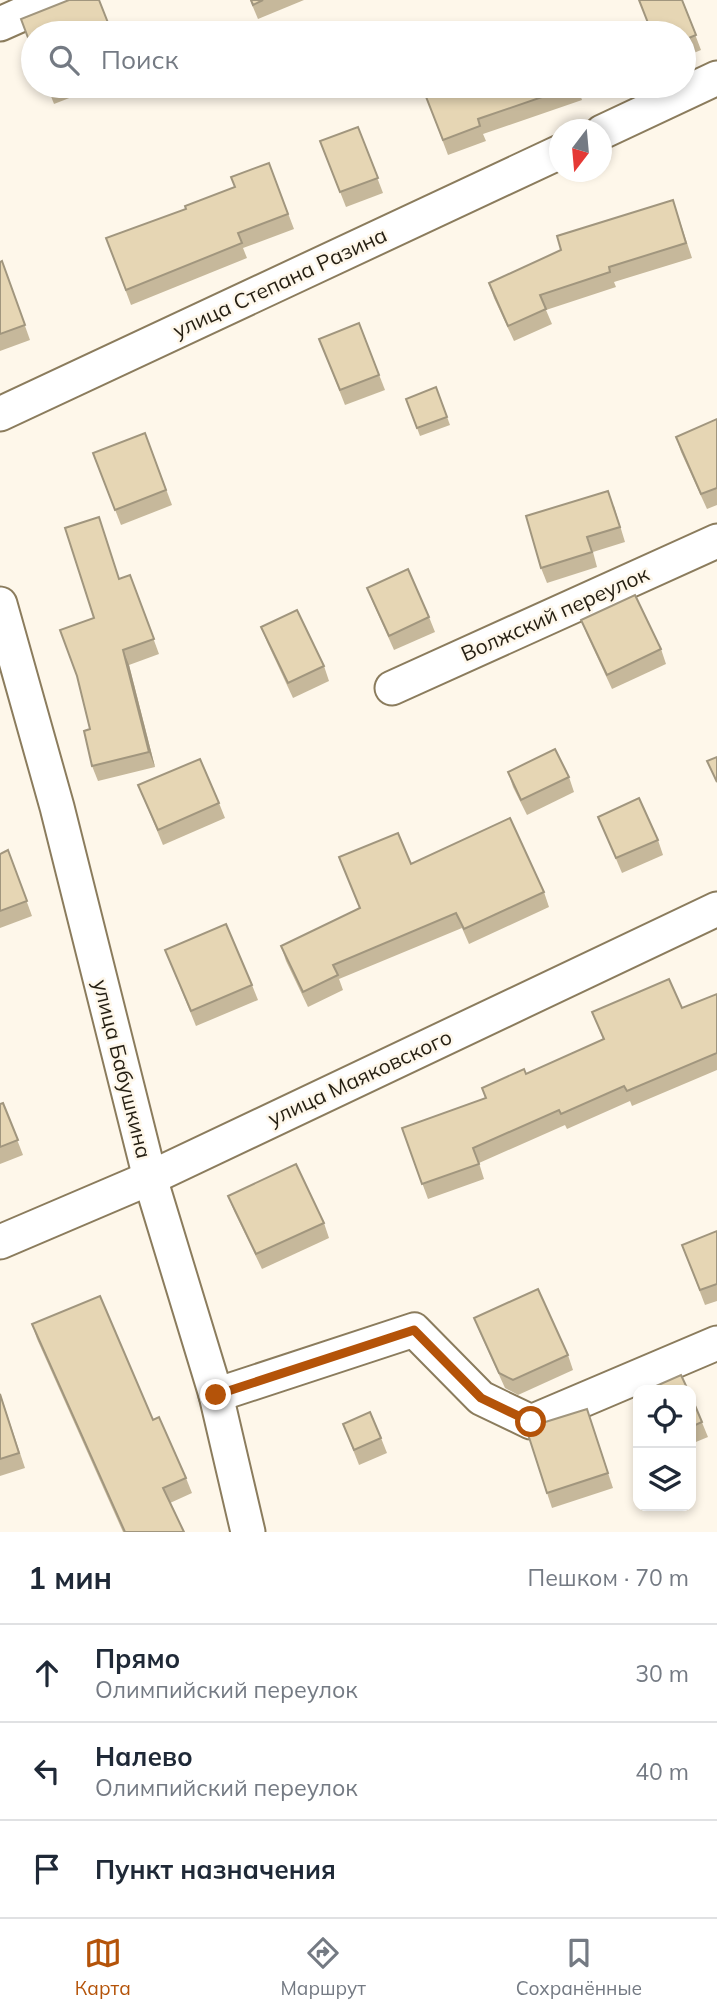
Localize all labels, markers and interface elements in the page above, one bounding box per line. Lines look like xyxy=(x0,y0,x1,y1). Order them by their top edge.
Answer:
search box xyxy=(21,21,696,98)
icon: search xyxy=(45,41,83,79)
text: Поиск xyxy=(101,43,179,76)
north arrow xyxy=(549,119,612,182)
street label: улица Степана Разина xyxy=(168,221,391,343)
street label: Волжский переулок xyxy=(457,560,653,666)
street label: улица Бабушкина xyxy=(88,977,158,1161)
street label: улица Маяковского xyxy=(263,1023,456,1131)
route end xyxy=(200,1379,231,1410)
map controls xyxy=(633,1385,696,1511)
button: locate xyxy=(633,1385,696,1448)
route start xyxy=(515,1406,546,1437)
button: layers xyxy=(633,1448,696,1511)
text: 1 мин xyxy=(28,1559,112,1597)
text: Пешком · 70 m xyxy=(528,1563,689,1592)
text: Прямо xyxy=(95,1642,180,1675)
icon: ahead xyxy=(28,1654,66,1692)
text: 30 m xyxy=(635,1659,689,1688)
text: Олимпийский переулок xyxy=(95,1675,358,1704)
text: Налево xyxy=(95,1740,193,1773)
icon: left xyxy=(28,1752,66,1790)
text: 40 m xyxy=(635,1757,689,1786)
text: Олимпийский переулок xyxy=(95,1773,358,1802)
icon: arrive xyxy=(28,1850,66,1888)
text: Пункт назначения xyxy=(95,1853,336,1886)
tab: Карта xyxy=(75,1934,131,2000)
tab: Маршрут xyxy=(280,1934,366,2000)
tab: Сохранённые xyxy=(516,1934,642,2000)

